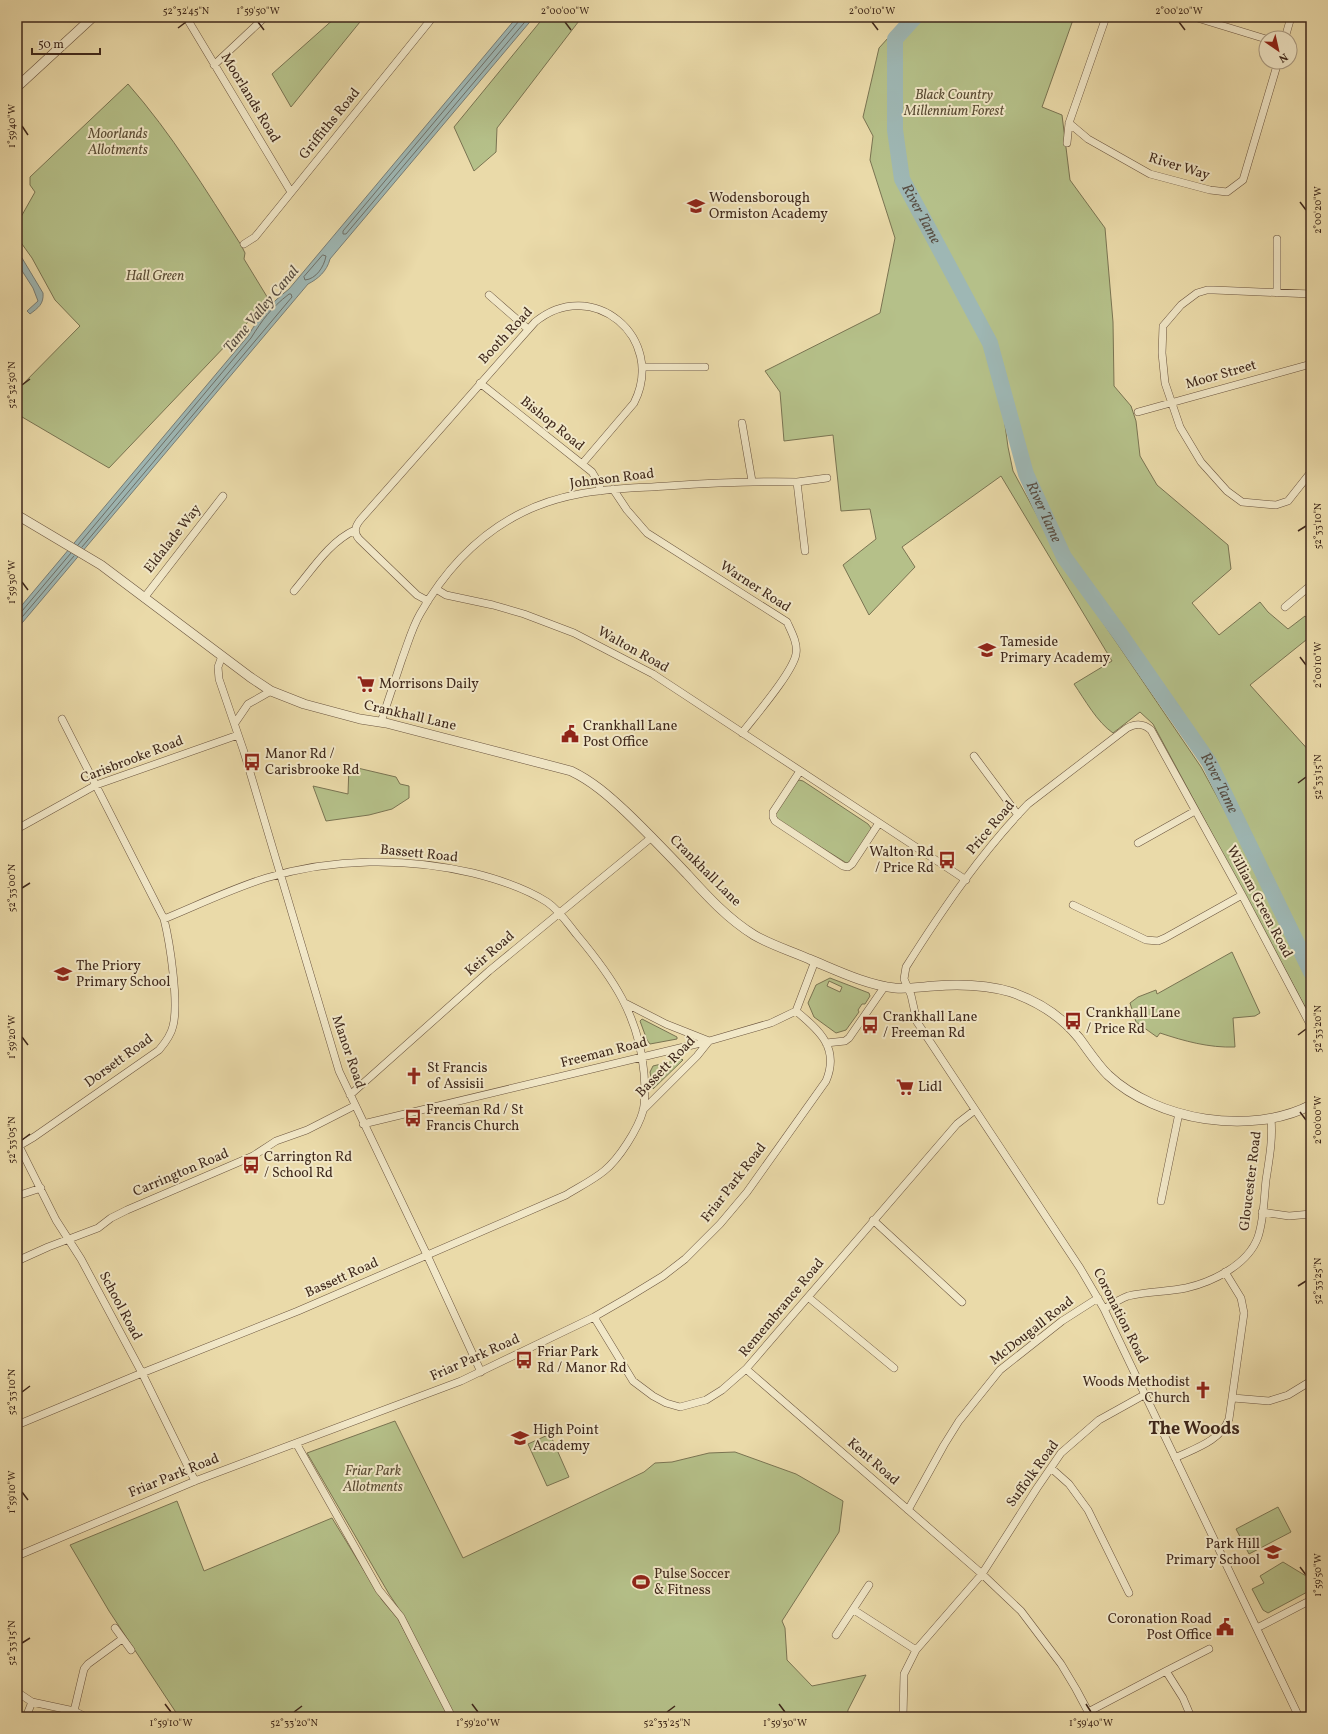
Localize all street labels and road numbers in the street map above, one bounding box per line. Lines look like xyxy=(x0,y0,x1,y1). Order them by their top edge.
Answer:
street label: Moorlands Road xyxy=(216,50,284,146)
street label: Griffiths Road xyxy=(295,84,365,164)
street label: River Way xyxy=(1146,149,1212,185)
street label: Booth Road xyxy=(475,303,537,369)
street label: Moor Street xyxy=(1183,356,1259,394)
street label: Bishop Road xyxy=(516,392,588,456)
street label: Johnson Road xyxy=(569,464,655,494)
street label: Eldalade Way xyxy=(140,500,206,577)
street label: Warner Road xyxy=(716,557,794,617)
street label: Walton Road xyxy=(594,622,672,678)
street label: Crankhall Lane xyxy=(362,696,458,736)
street label: Carisbrooke Road xyxy=(78,732,186,788)
street label: Price Road xyxy=(963,797,1019,859)
street label: Crankhall Lane xyxy=(665,831,745,911)
street label: Bassett Road xyxy=(379,840,459,868)
street label: William Green Road xyxy=(1221,842,1297,962)
street label: Keir Road xyxy=(461,927,519,981)
street label: Manor Road xyxy=(327,1013,369,1091)
street label: Dorsett Road xyxy=(81,1030,157,1092)
street label: Bassett Road xyxy=(632,1032,700,1102)
street label: Freeman Road xyxy=(559,1033,649,1073)
street label: Gloucester Road xyxy=(1235,1130,1267,1232)
street label: Friar Park Road xyxy=(697,1139,771,1227)
street label: Carrington Road xyxy=(130,1144,232,1202)
street label: Bassett Road xyxy=(302,1253,382,1303)
street label: Remembrance Road xyxy=(735,1255,829,1361)
street label: Coronation Road xyxy=(1088,1265,1152,1367)
street label: School Road xyxy=(94,1268,146,1344)
street label: McDougall Road xyxy=(986,1292,1078,1370)
street label: Friar Park Road xyxy=(427,1330,523,1386)
street label: Kent Road xyxy=(843,1434,903,1490)
street label: Suffolk Road xyxy=(1002,1437,1064,1511)
street label: Friar Park Road xyxy=(126,1449,222,1503)

